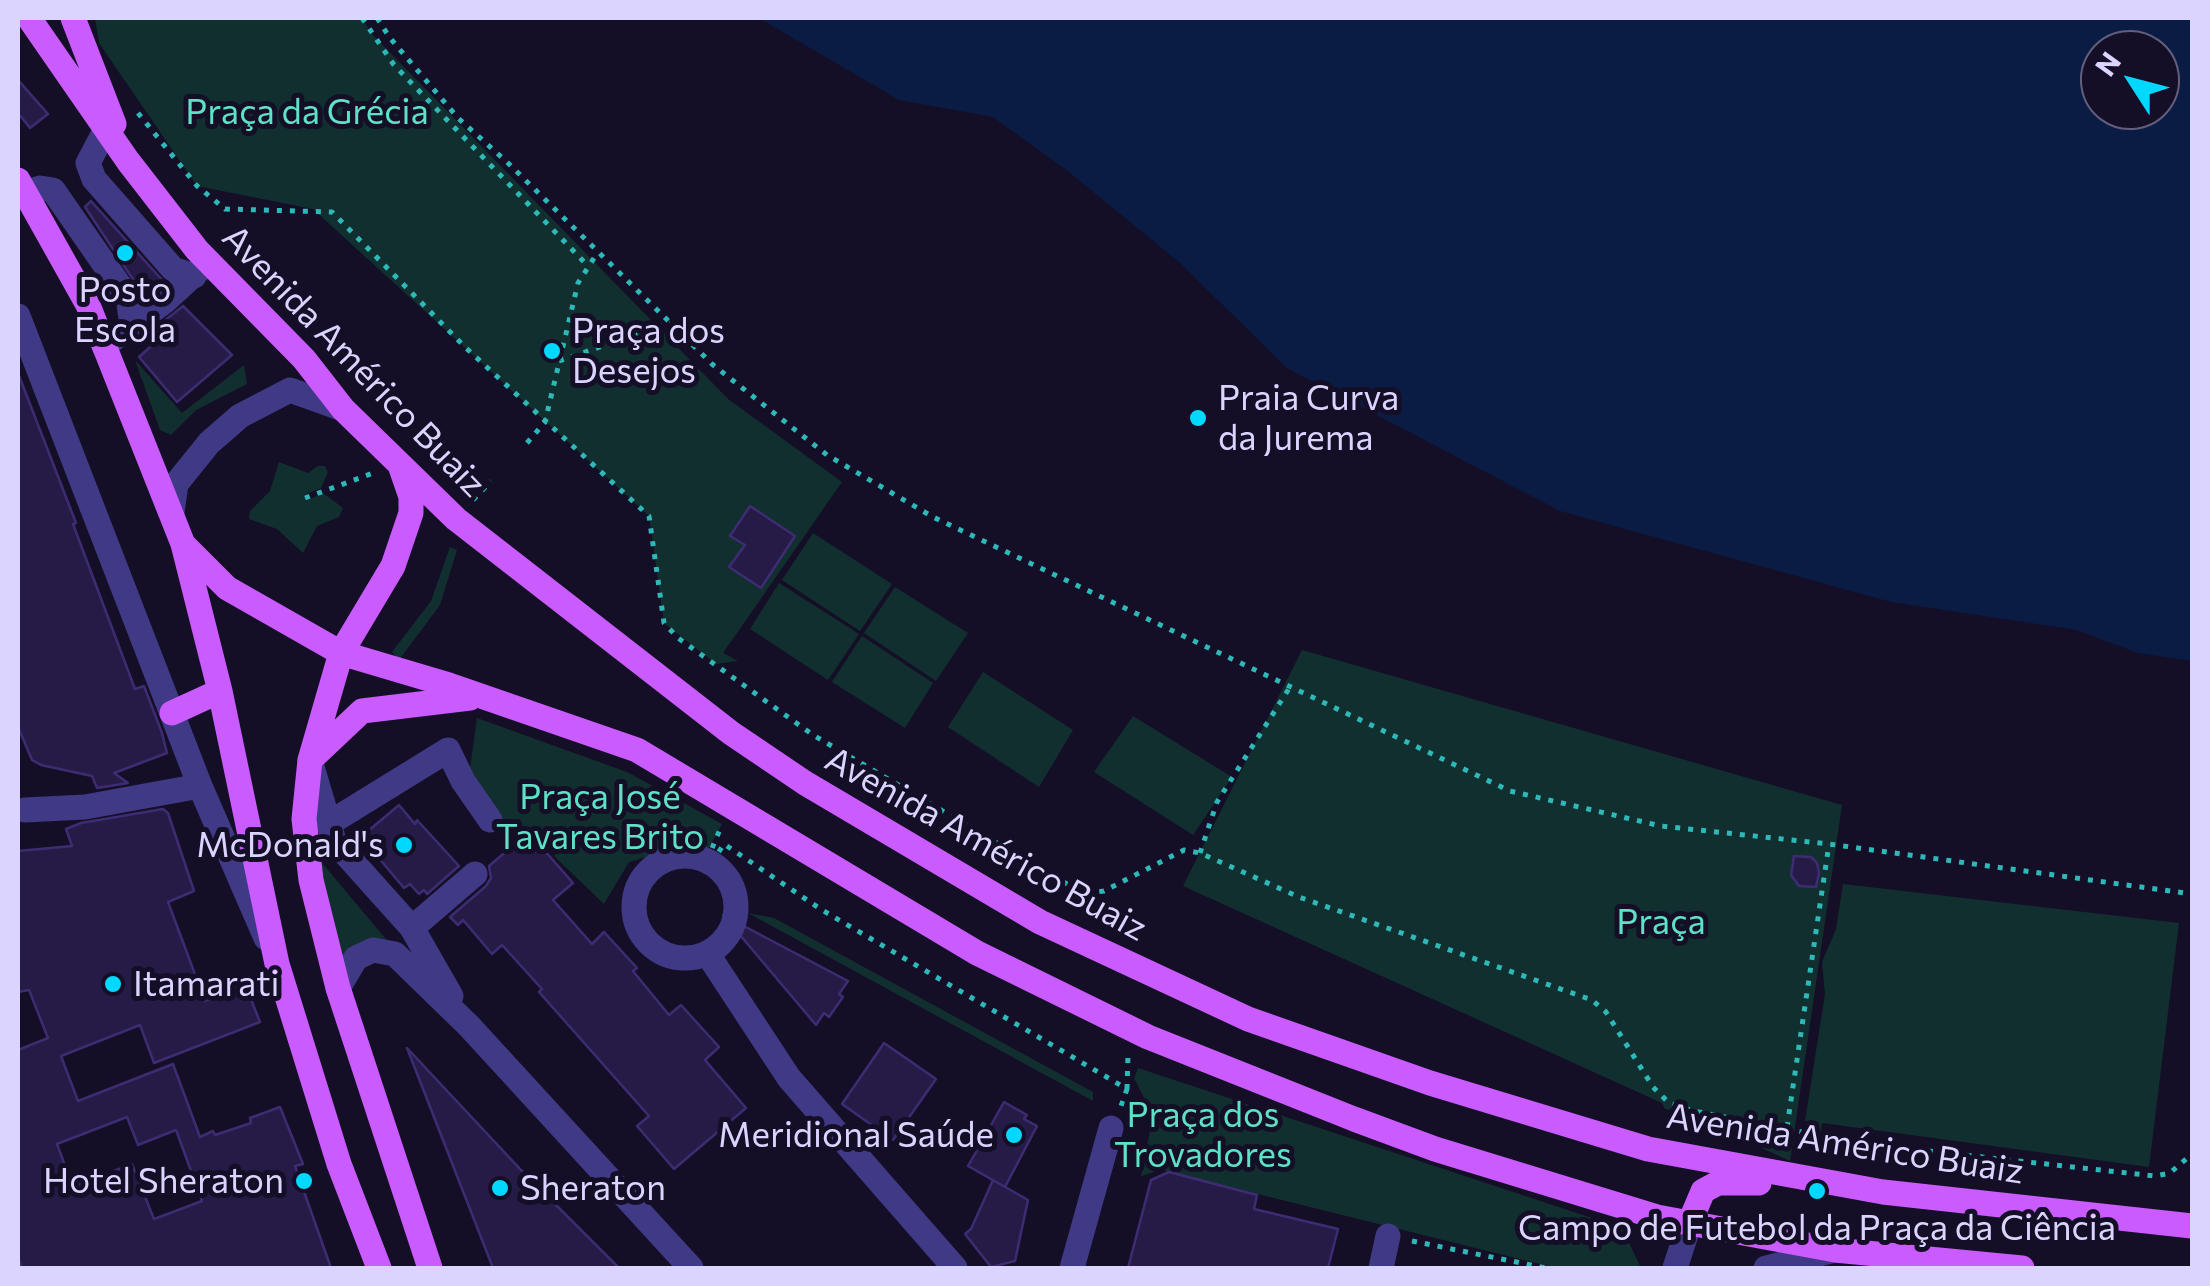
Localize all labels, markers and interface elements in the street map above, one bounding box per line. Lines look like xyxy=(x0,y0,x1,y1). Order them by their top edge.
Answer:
north arrow xyxy=(2080,30,2180,130)
text: N xyxy=(2087,45,2127,82)
park label: Praça da Grécia xyxy=(185,91,429,133)
street label: Avenida Américo Buaiz xyxy=(214,217,494,505)
marker: Posto Escola xyxy=(114,242,136,264)
place label: Posto Escola xyxy=(74,269,176,351)
place label: Praça dos Desejos xyxy=(572,310,725,392)
marker: Praça dos Desejos xyxy=(541,340,563,362)
place label: Praia Curva da Jurema xyxy=(1218,377,1399,459)
marker: Praia Curva da Jurema xyxy=(1187,407,1209,429)
street label: Avenida Américo Buaiz xyxy=(818,738,1154,950)
park label: Praça José Tavares Brito xyxy=(496,776,704,858)
place label: McDonald's xyxy=(196,824,384,866)
marker: McDonald's xyxy=(393,834,415,856)
park label: Praça xyxy=(1616,901,1706,943)
place label: Itamarati xyxy=(133,963,280,1005)
marker: Itamarati xyxy=(102,973,124,995)
park label: Praça dos Trovadores xyxy=(1114,1094,1292,1176)
street label: Avenida Américo Buaiz xyxy=(1664,1095,2026,1193)
place label: Meridional Saúde xyxy=(718,1114,994,1156)
marker: Meridional Saúde xyxy=(1003,1124,1025,1146)
place label: Hotel Sheraton xyxy=(43,1160,284,1202)
place label: Sheraton xyxy=(520,1167,666,1209)
marker: Hotel Sheraton xyxy=(293,1170,315,1192)
marker: Sheraton xyxy=(489,1177,511,1199)
marker: Campo de Futebol da Praça da Ciência xyxy=(1806,1180,1828,1202)
place label: Campo de Futebol da Praça da Ciência xyxy=(1518,1207,2116,1249)

